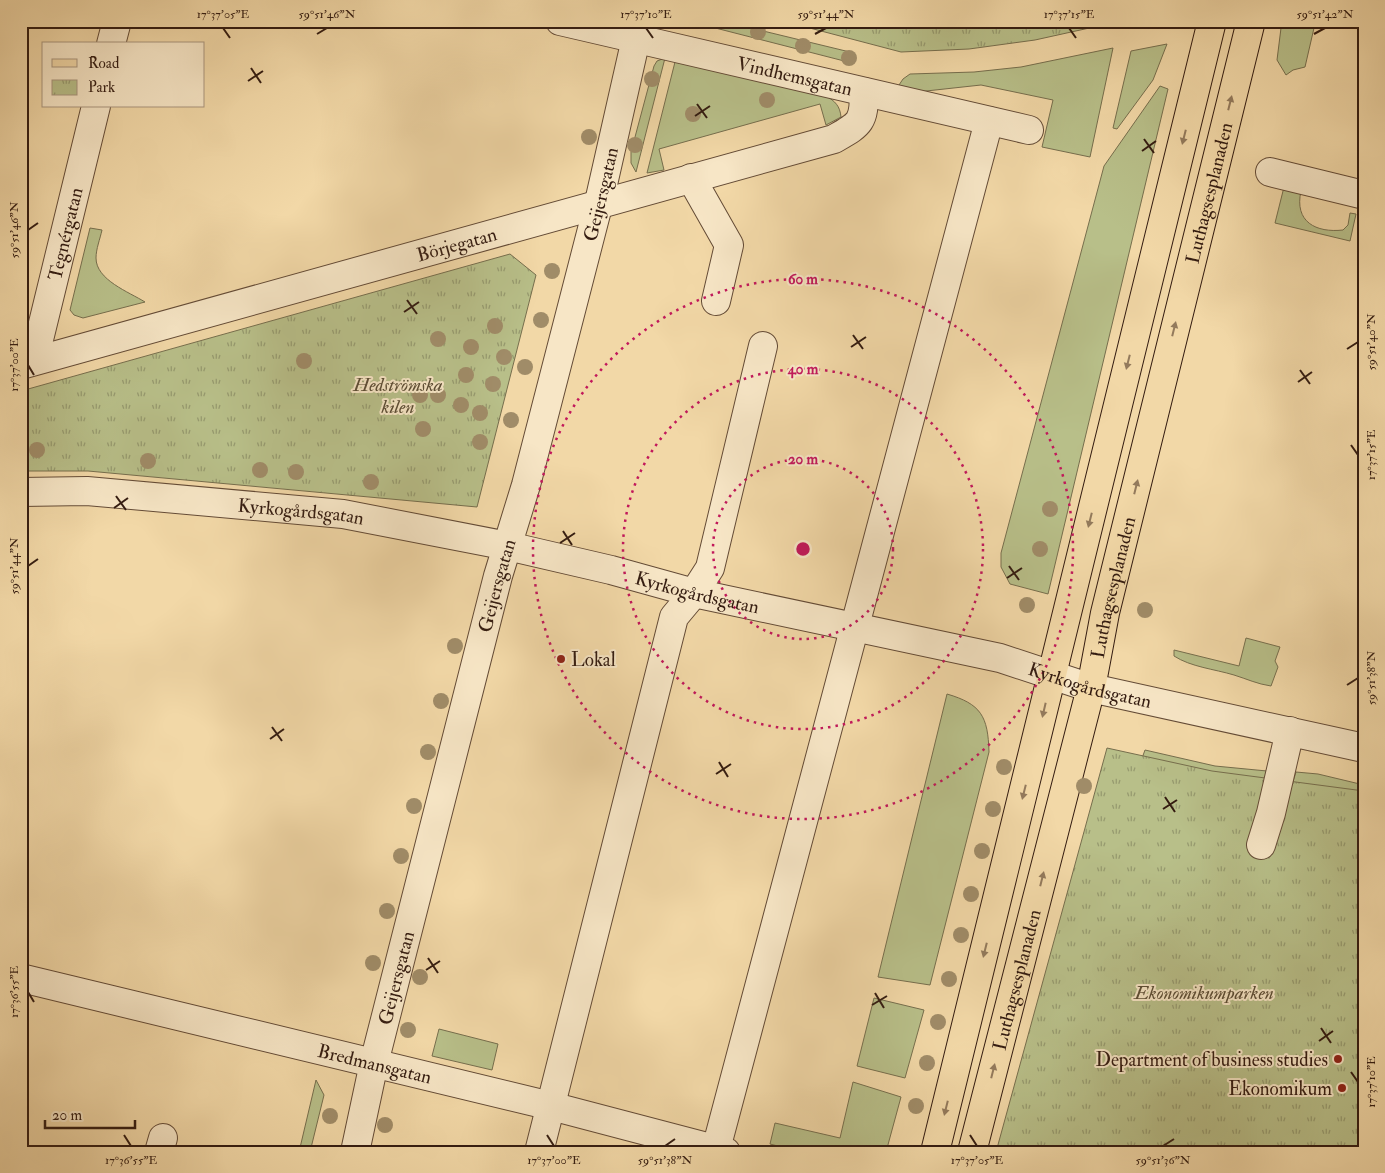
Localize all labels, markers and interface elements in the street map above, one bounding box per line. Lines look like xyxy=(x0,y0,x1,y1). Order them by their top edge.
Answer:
text: 17°37'05"E xyxy=(197,7,250,22)
text: 59°51'46"N xyxy=(299,7,356,22)
text: 17°37'10"E xyxy=(620,7,672,22)
text: 59°51'44"N xyxy=(797,7,855,22)
text: 17°37'15"E xyxy=(1044,7,1095,22)
text: 59°51'42"N xyxy=(1297,7,1354,22)
legend xyxy=(42,42,205,108)
street label: Vindhemsgatan xyxy=(734,52,855,102)
text: Road xyxy=(88,54,120,73)
text: Park xyxy=(88,78,115,97)
one-way arrow xyxy=(1226,96,1234,111)
street label: Luthagsesplanaden xyxy=(1181,120,1239,266)
one-way arrow xyxy=(1180,129,1188,144)
street label: Geijersgatan xyxy=(578,145,624,244)
street label: Tegnérgatan xyxy=(43,185,89,283)
text: 59°51'46"N xyxy=(7,201,22,258)
street label: Börjegatan xyxy=(414,222,500,267)
text: 60 m xyxy=(788,270,818,289)
text: 59°51'40"N xyxy=(1364,313,1379,370)
one-way arrow xyxy=(1170,322,1178,337)
text: 17°37'00"E xyxy=(7,338,22,392)
one-way arrow xyxy=(1124,355,1132,370)
text: 40 m xyxy=(787,360,819,379)
park label: Hedströmska kilen xyxy=(352,373,443,419)
text: 17°37'15"E xyxy=(1364,429,1379,480)
text: 20 m xyxy=(788,450,818,469)
one-way arrow xyxy=(1132,479,1140,494)
street label: Kyrkogårdsgatan xyxy=(237,494,366,531)
one-way arrow xyxy=(1086,513,1094,528)
street label: Luthagsesplanaden xyxy=(1086,514,1141,660)
street label: Geijersgatan xyxy=(473,536,522,635)
text: 59°51'44"N xyxy=(7,537,22,595)
centre of rings xyxy=(794,540,812,558)
street label: Kyrkogårdsgatan xyxy=(632,566,761,620)
place label: Lokal xyxy=(571,648,616,672)
text: 59°51'38"N xyxy=(1364,650,1379,705)
marker: Lokal xyxy=(555,653,567,665)
street label: Kyrkogårdsgatan xyxy=(1025,657,1154,714)
one-way arrow xyxy=(1040,702,1048,717)
one-way arrow xyxy=(1019,785,1027,800)
one-way arrow xyxy=(1038,872,1046,887)
street label: Luthagsesplanaden xyxy=(988,907,1047,1053)
street label: Geijersgatan xyxy=(373,928,420,1027)
one-way arrow xyxy=(981,943,989,958)
text: 17°36'55"E xyxy=(7,966,22,1018)
park label: Ekonomikumparken xyxy=(1132,981,1274,1005)
street label: Bredmansgatan xyxy=(315,1039,434,1090)
place label: Department of business studies xyxy=(1095,1048,1328,1073)
marker: Department of business studies xyxy=(1332,1053,1344,1065)
text: 17°37'10"E xyxy=(1364,1056,1379,1108)
one-way arrow xyxy=(989,1063,997,1078)
place label: Ekonomikum xyxy=(1228,1077,1332,1101)
marker: Ekonomikum xyxy=(1336,1082,1348,1094)
scale bar xyxy=(45,1098,135,1130)
one-way arrow xyxy=(942,1100,950,1115)
text: 20 m xyxy=(52,1106,82,1125)
text: 17°36'55"E xyxy=(105,1153,157,1168)
text: 17°37'00"E xyxy=(527,1153,581,1168)
text: 59°51'38"N xyxy=(638,1153,693,1168)
text: 17°37'05"E xyxy=(951,1153,1004,1168)
text: 59°51'36"N xyxy=(1136,1153,1191,1168)

